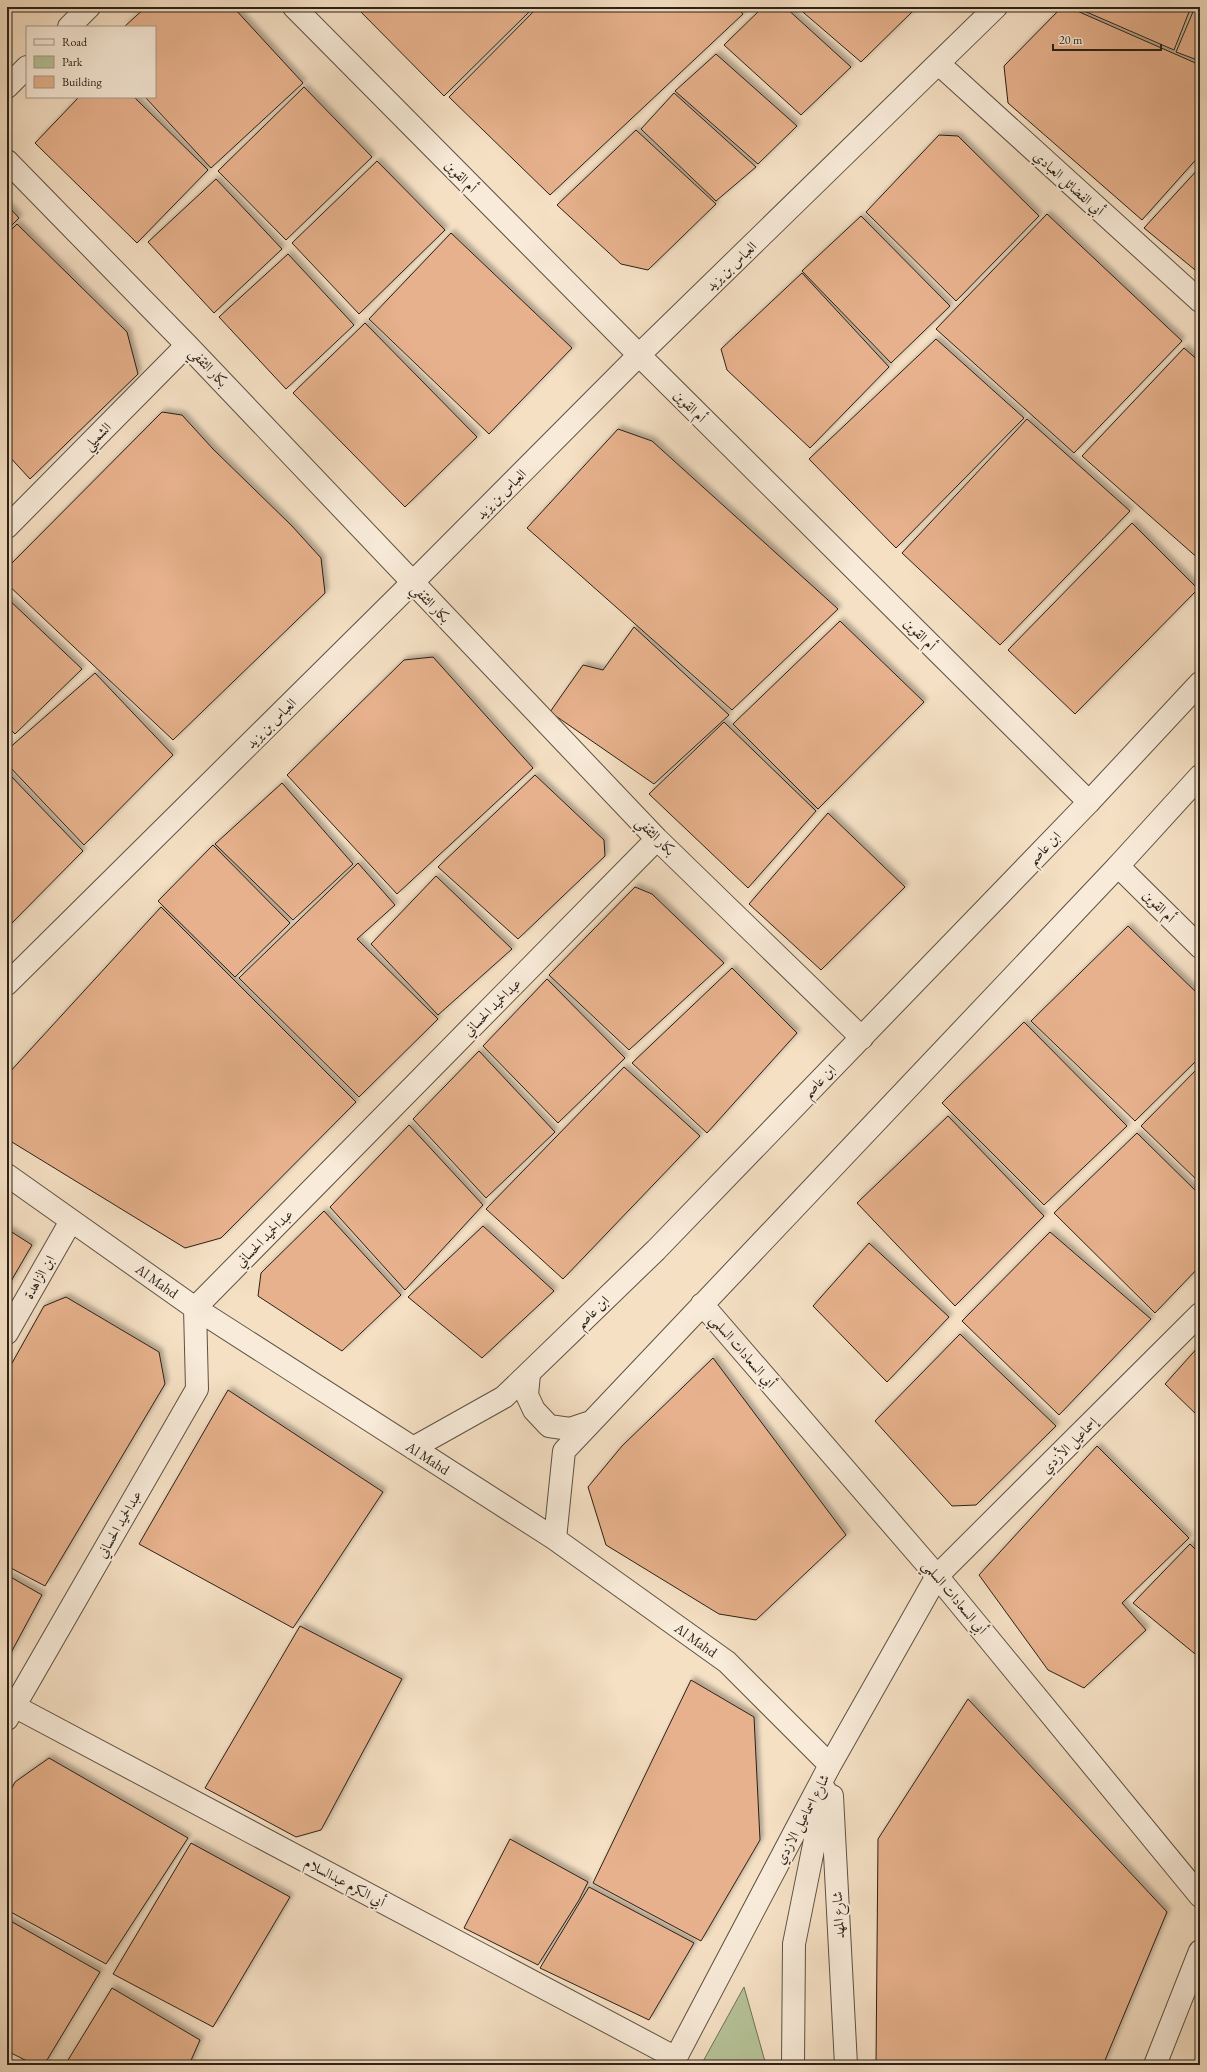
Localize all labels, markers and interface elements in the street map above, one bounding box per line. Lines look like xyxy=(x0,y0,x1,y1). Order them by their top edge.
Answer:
legend xyxy=(26,26,156,98)
scale bar xyxy=(1053,26,1161,52)
text: 20 m xyxy=(1059,32,1083,48)
text: Road xyxy=(62,34,88,50)
text: Park xyxy=(62,54,83,70)
text: Building xyxy=(62,74,103,90)
street label: أبي الفضائل العبادي xyxy=(1028,146,1109,222)
street label: أم القوين xyxy=(438,155,482,200)
street label: العباس بن يزيد xyxy=(702,237,760,295)
street label: بكار الثقفي xyxy=(182,343,232,394)
street label: أم القوين xyxy=(667,385,711,430)
street label: الشميلي xyxy=(79,418,118,457)
street label: العباس بن يزيد xyxy=(472,465,530,523)
street label: بكار الثقفي xyxy=(404,580,454,630)
street label: أم القوين xyxy=(897,613,941,658)
street label: العباس بن يزيد xyxy=(242,694,300,752)
street label: بكار الثقفي xyxy=(629,813,680,863)
street label: ابن عاصم xyxy=(1024,827,1068,872)
street label: أم القوين xyxy=(1136,885,1180,930)
street label: عبدالحميد الحساني xyxy=(459,974,527,1042)
street label: ابن عاصم xyxy=(799,1060,843,1105)
street label: عبدالحميد الحساني xyxy=(231,1205,299,1273)
street label: ابن الزاهدة xyxy=(19,1252,59,1302)
street label: Al Mahd xyxy=(131,1259,183,1303)
street label: ابن عاصم xyxy=(571,1292,616,1336)
street label: أبي السعادات السلمي xyxy=(703,1310,781,1395)
street label: إسماعيل الأزدي xyxy=(1036,1412,1104,1479)
street label: Al Mahd xyxy=(402,1437,454,1479)
street label: عبدالحميد الحساني xyxy=(92,1487,148,1562)
street label: أبي السعادات السلمي xyxy=(916,1556,993,1641)
street label: Al Mahd xyxy=(670,1618,722,1662)
street label: شارع اسماعيل الازدي xyxy=(771,1771,836,1869)
street label: أبي الكرم عبدالسلام xyxy=(300,1852,390,1915)
street label: شارع المهد xyxy=(828,1891,851,1939)

